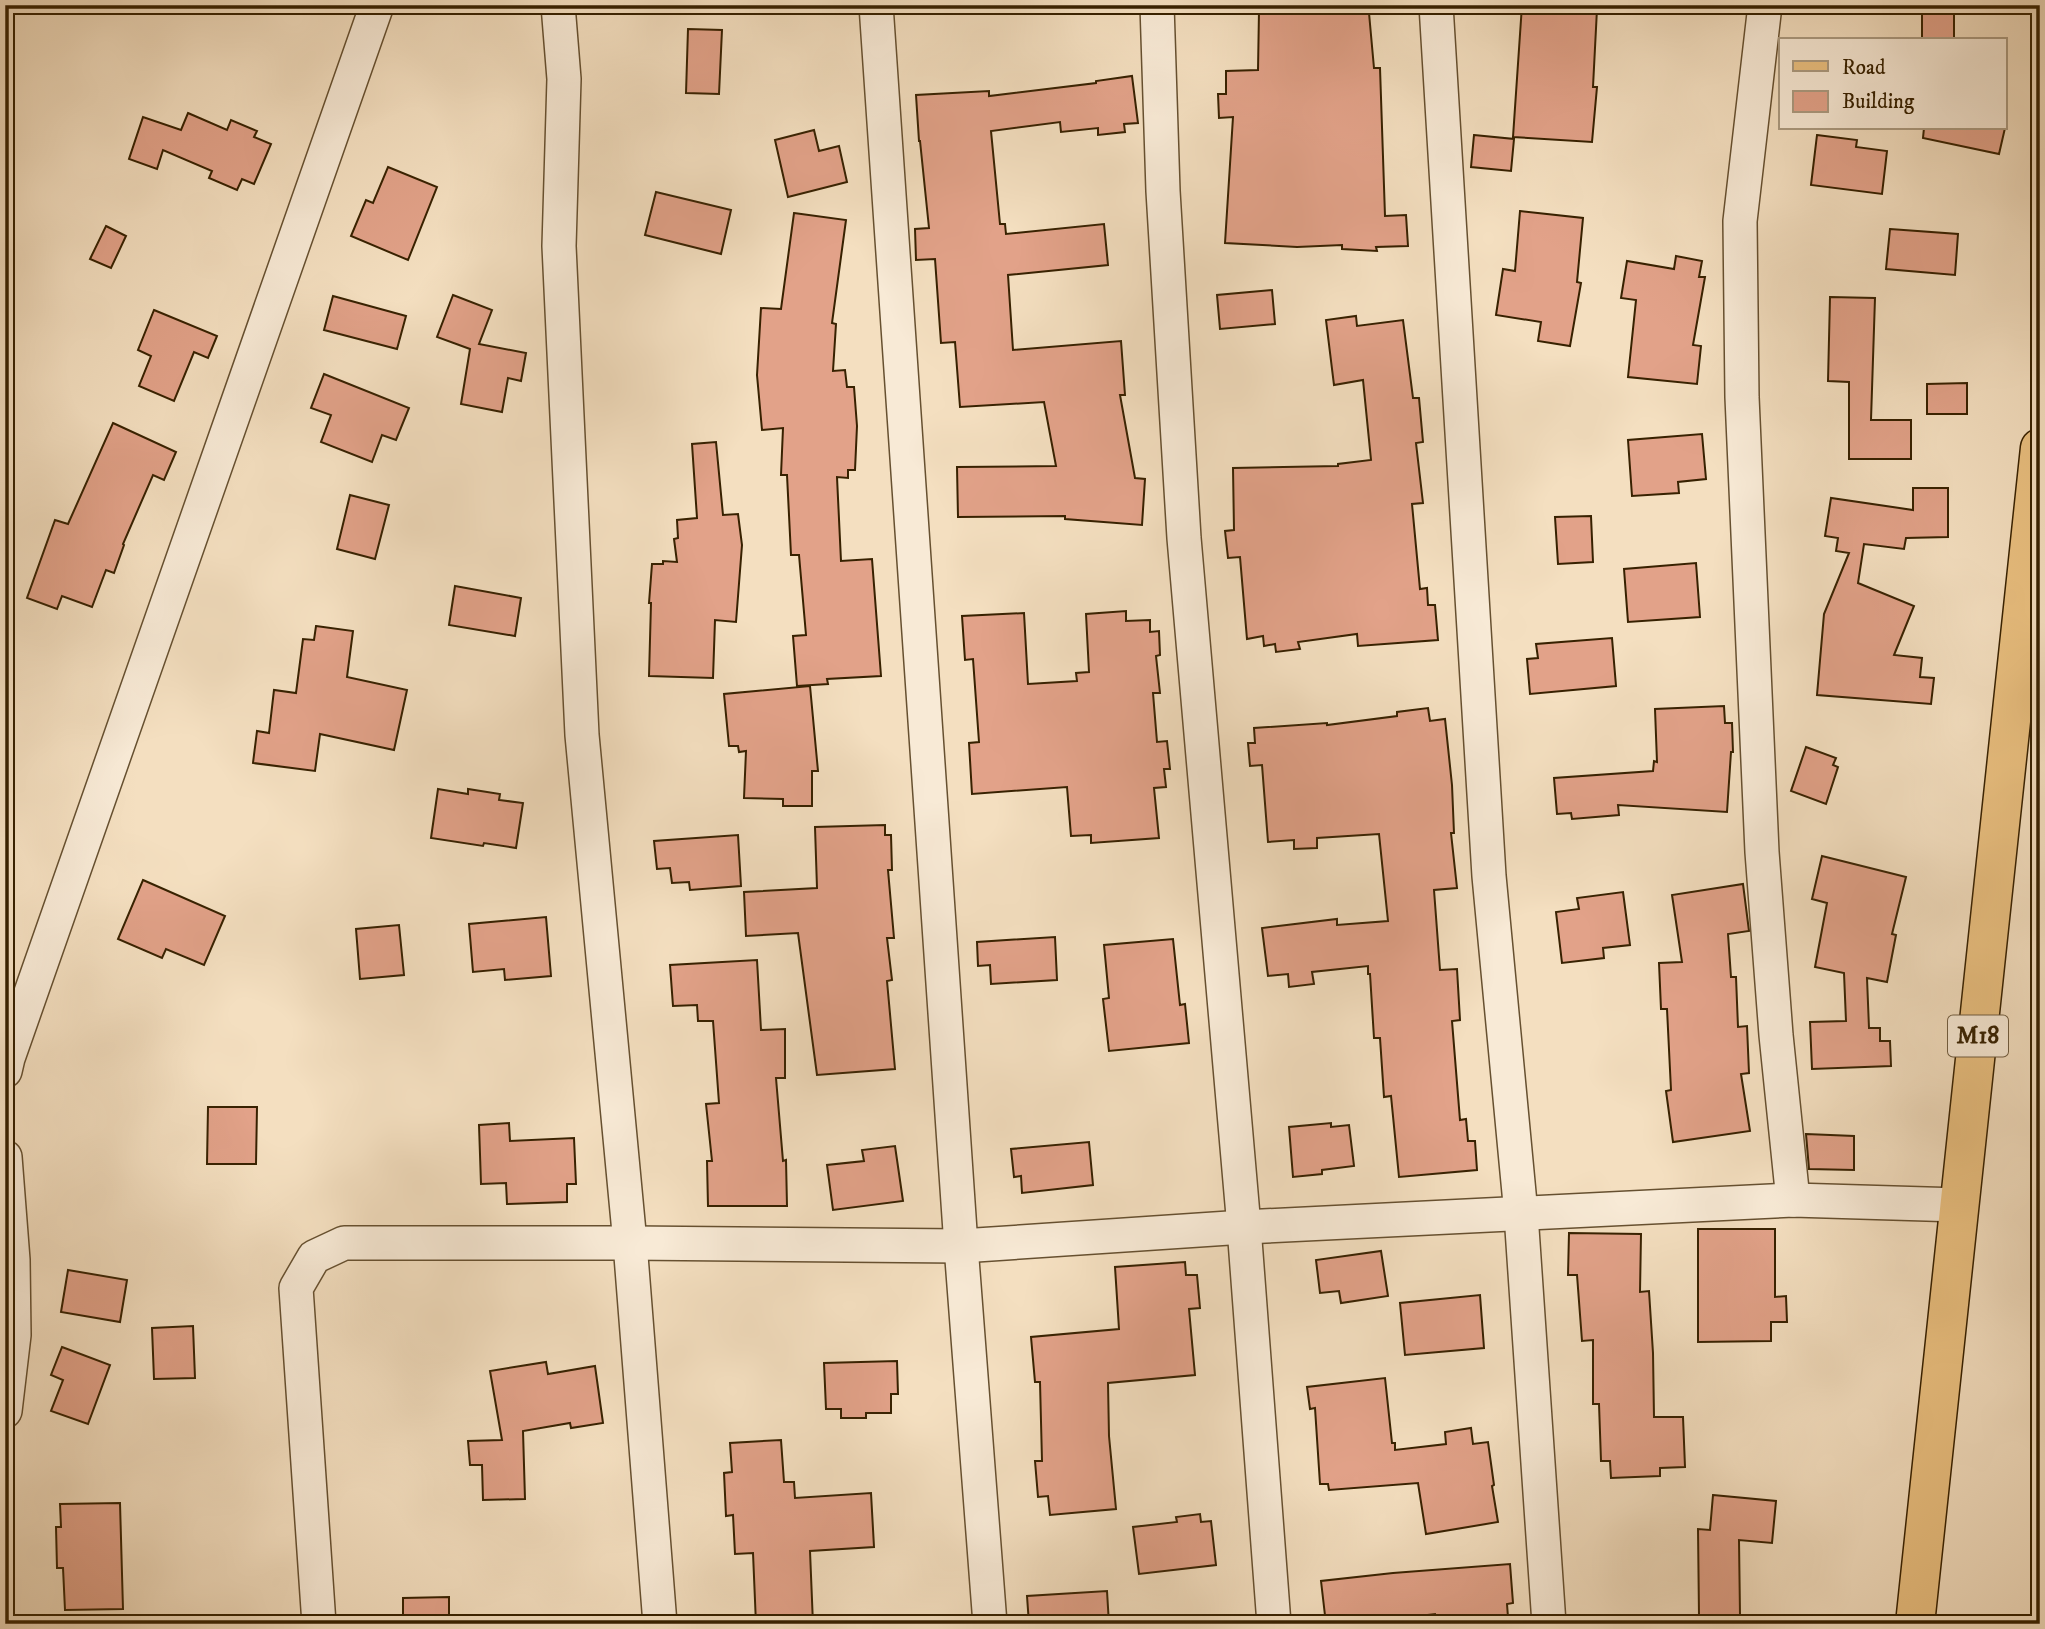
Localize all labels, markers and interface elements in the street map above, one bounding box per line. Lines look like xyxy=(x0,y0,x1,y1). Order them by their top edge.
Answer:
legend xyxy=(1779,38,2007,130)
text: Road xyxy=(1842,55,1886,81)
text: Building xyxy=(1842,89,1915,115)
road number: M18 xyxy=(1948,1016,2008,1056)

